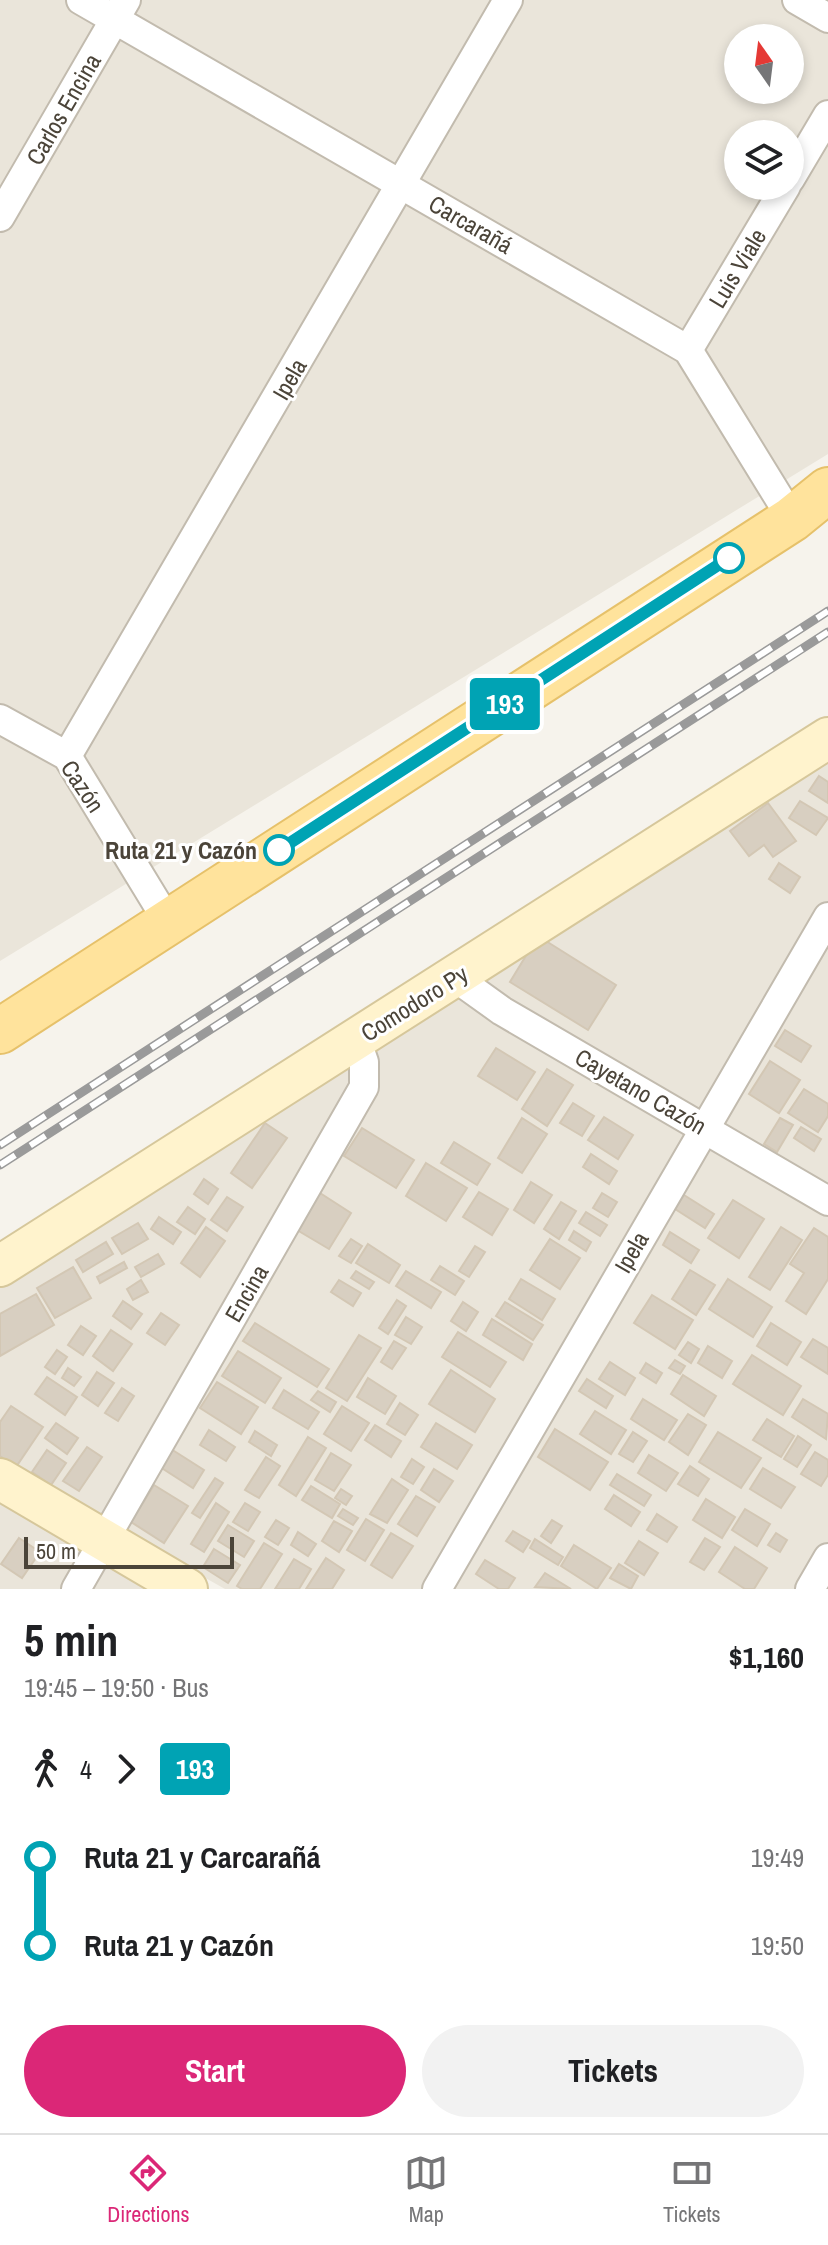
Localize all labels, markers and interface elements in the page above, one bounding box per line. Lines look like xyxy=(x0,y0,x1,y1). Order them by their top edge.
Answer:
north arrow xyxy=(724,24,804,104)
map controls xyxy=(724,24,804,200)
street label: Carlos Encina xyxy=(18,47,108,171)
button: layers xyxy=(724,120,804,200)
street label: Carcarañá xyxy=(423,187,519,261)
street label: Luis Viale xyxy=(701,222,773,314)
street label: Ipela xyxy=(264,352,314,405)
unlabelled marker xyxy=(714,543,744,573)
line badge: 193 xyxy=(459,678,551,730)
text: 193 xyxy=(486,685,524,723)
street label: Cazón xyxy=(54,753,112,819)
place label: Ruta 21 y Cazón xyxy=(105,834,257,866)
marker: Ruta 21 y Cazón xyxy=(264,835,294,865)
street label: Comodoro Py xyxy=(355,957,474,1048)
street label: Cayetano Cazón xyxy=(570,1040,712,1142)
street label: Ipela xyxy=(606,1225,656,1278)
street label: Encina xyxy=(217,1258,275,1328)
scale bar xyxy=(24,1533,234,1569)
text: 50 m xyxy=(36,1536,76,1566)
text: 5 min xyxy=(24,1610,118,1670)
text: $1,160 xyxy=(729,1637,804,1677)
text: 19:45 – 19:50 · Bus xyxy=(24,1670,209,1705)
icon: walk xyxy=(24,1747,68,1791)
icon: forward xyxy=(104,1747,148,1791)
text: 193 xyxy=(176,1750,214,1788)
text: 4 xyxy=(80,1752,92,1787)
text: Ruta 21 y Carcarañá xyxy=(84,1837,321,1877)
text: 19:49 xyxy=(751,1840,804,1875)
text: Ruta 21 y Cazón xyxy=(84,1925,274,1965)
text: 19:50 xyxy=(751,1928,804,1963)
button: Start xyxy=(24,2025,406,2117)
button: Tickets xyxy=(422,2025,804,2117)
tab: Directions xyxy=(107,2151,190,2229)
tab: Map xyxy=(404,2151,448,2229)
tab: Tickets xyxy=(663,2151,721,2229)

